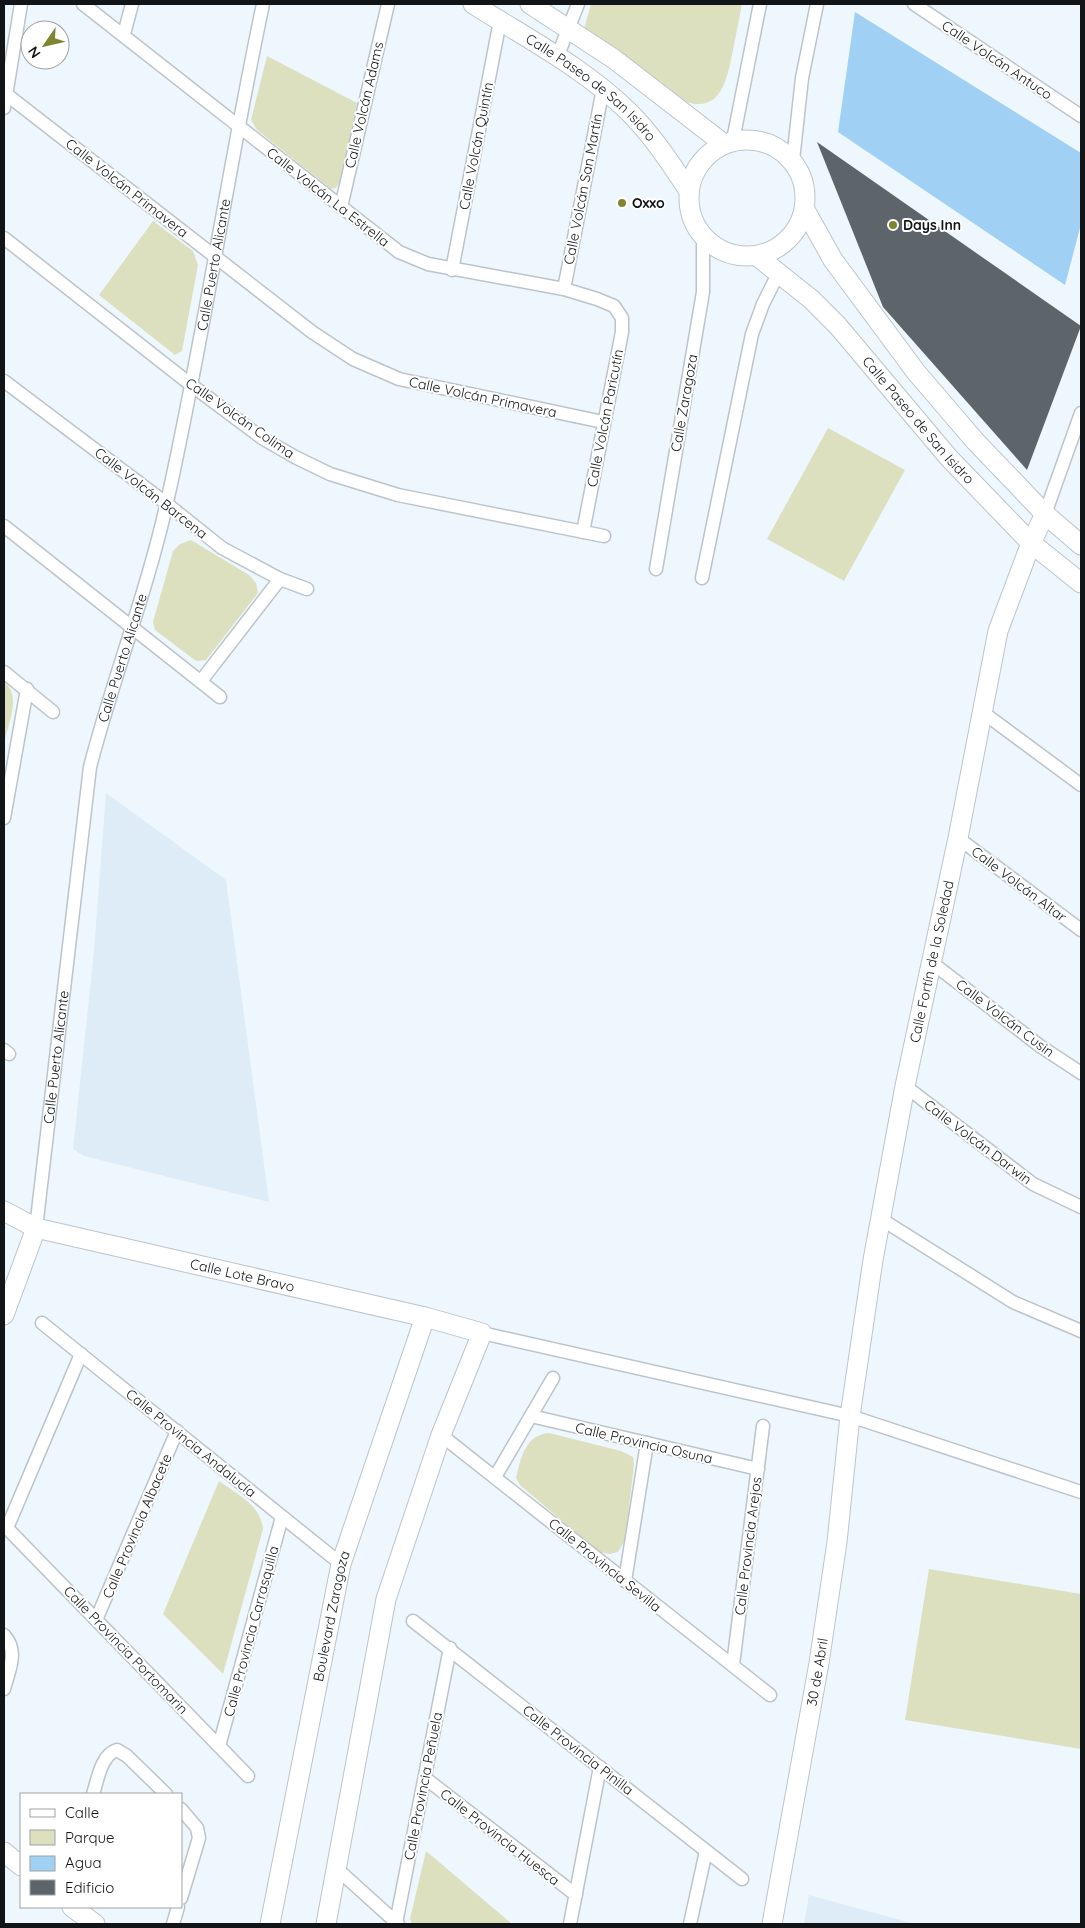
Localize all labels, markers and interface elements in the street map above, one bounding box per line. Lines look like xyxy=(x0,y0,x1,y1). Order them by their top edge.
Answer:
street label: Calle Volcán Antuco xyxy=(938,16,1056,104)
north arrow xyxy=(20,20,70,70)
street label: Calle Paseo de San Isidro xyxy=(522,30,660,145)
street label: Calle Volcán Adams xyxy=(341,40,387,170)
text: N xyxy=(24,43,45,62)
street label: Calle Volcán Quintín xyxy=(455,81,497,211)
street label: Calle Volcán San Martín xyxy=(560,112,606,266)
street label: Calle Volcán Primavera xyxy=(62,135,192,241)
street label: Calle Volcán La Estrella xyxy=(263,143,393,251)
place label: Oxxo xyxy=(632,194,665,212)
street label: Calle Puerto Alicante xyxy=(193,197,234,332)
marker: Oxxo xyxy=(616,197,628,209)
place label: Days Inn xyxy=(903,216,961,234)
marker: Days Inn xyxy=(887,219,899,231)
street label: Calle Volcán Paricutín xyxy=(583,348,627,488)
street label: Calle Zaragoza xyxy=(667,353,701,453)
street label: Calle Paseo de San Isidro xyxy=(858,353,978,488)
street label: Calle Volcán Primavera xyxy=(407,373,559,421)
street label: Calle Volcán Colima xyxy=(182,374,298,462)
street label: Calle Volcán Barcena xyxy=(91,443,211,543)
street label: Calle Puerto Alicante xyxy=(94,591,151,724)
street label: Calle Volcán Altar xyxy=(968,842,1071,926)
street label: Calle Fortín de la Soledad xyxy=(905,879,958,1044)
street label: Calle Volcán Cusin xyxy=(952,975,1058,1061)
street label: Calle Puerto Alicante xyxy=(39,989,73,1125)
street label: Calle Volcán Darwin xyxy=(921,1096,1035,1188)
street label: Calle Lote Bravo xyxy=(188,1255,296,1296)
street label: Calle Provincia Andalucía xyxy=(122,1385,260,1501)
street label: Calle Provincia Osuna xyxy=(574,1418,714,1468)
street label: Calle Provincia Albacete xyxy=(98,1451,176,1601)
street label: Calle Provincia Arejos xyxy=(731,1476,765,1616)
street label: Calle Provincia Sevilla xyxy=(545,1514,665,1616)
street label: Calle Provincia Carrasquilla xyxy=(220,1544,282,1718)
street label: Boulevard Zaragoza xyxy=(309,1548,354,1683)
street label: Calle Provincia Portomarin xyxy=(60,1582,192,1718)
street label: 30 de Abril xyxy=(802,1637,832,1708)
street label: Calle Provincia Pinilla xyxy=(519,1701,637,1799)
street label: Calle Provincia Peñuela xyxy=(400,1711,446,1861)
street label: Calle Provincia Huesca xyxy=(437,1785,563,1889)
legend xyxy=(20,1793,182,1908)
text: Calle xyxy=(65,1803,99,1822)
text: Parque xyxy=(65,1828,115,1847)
text: Agua xyxy=(65,1853,102,1872)
text: Edificio xyxy=(65,1878,114,1897)

